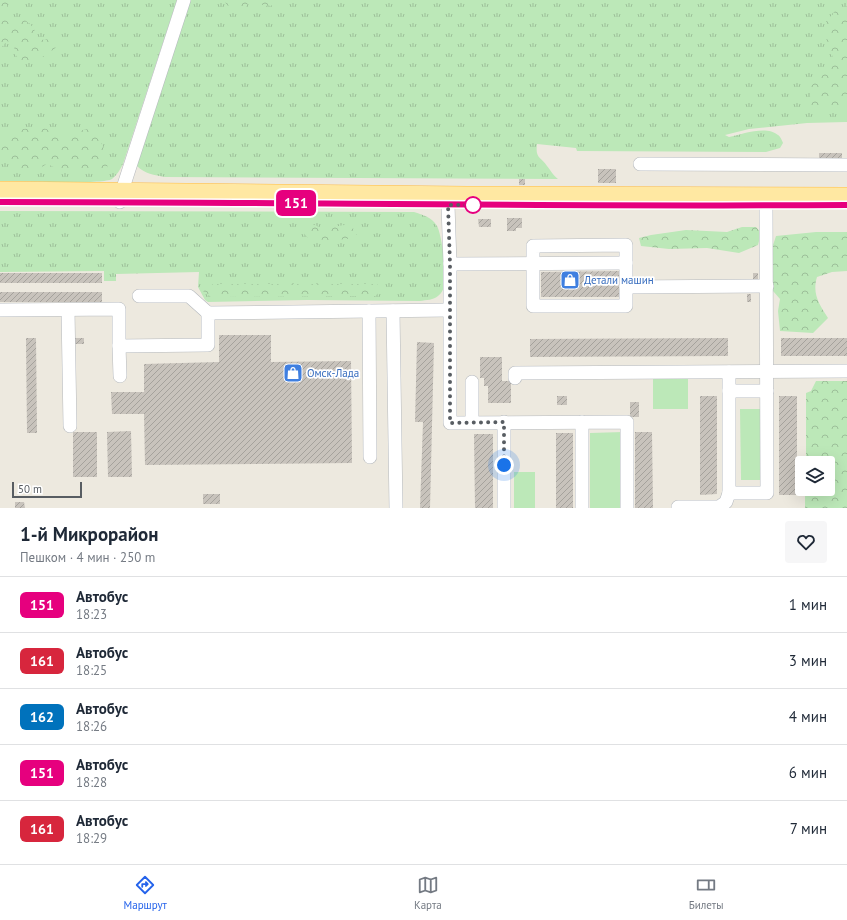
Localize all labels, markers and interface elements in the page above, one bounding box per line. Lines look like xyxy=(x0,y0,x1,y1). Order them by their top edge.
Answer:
line badge: 151 xyxy=(273,190,319,216)
text: 151 xyxy=(284,194,308,212)
unlabelled marker xyxy=(464,196,482,214)
shop icon: Детали машин xyxy=(559,269,581,291)
place label: Детали машин xyxy=(584,273,654,287)
shop icon: Омск-Лада xyxy=(282,362,304,384)
place label: Омск-Лада xyxy=(307,366,359,380)
your location xyxy=(494,455,514,475)
map controls xyxy=(795,456,835,496)
button: layers xyxy=(795,456,835,496)
scale bar xyxy=(12,480,82,499)
text: 50 m xyxy=(18,482,42,496)
button: heart xyxy=(785,521,827,563)
text: 1-й Микрорайон xyxy=(20,522,159,546)
text: Пешком · 4 мин · 250 m xyxy=(20,549,155,566)
text: Автобус xyxy=(76,587,128,606)
text: 1 мин xyxy=(789,595,827,614)
text: 151 xyxy=(30,596,54,614)
text: 18:23 xyxy=(76,606,107,623)
text: Автобус xyxy=(76,643,128,662)
text: 3 мин xyxy=(789,651,827,670)
text: 161 xyxy=(30,652,54,670)
text: 18:25 xyxy=(76,662,107,679)
text: Автобус xyxy=(76,699,128,718)
text: 4 мин xyxy=(789,707,827,726)
text: 162 xyxy=(30,708,54,726)
text: 18:26 xyxy=(76,718,107,735)
text: Автобус xyxy=(76,755,128,774)
text: 6 мин xyxy=(789,763,827,782)
text: 151 xyxy=(30,764,54,782)
text: 18:28 xyxy=(76,774,107,791)
text: Автобус xyxy=(76,811,128,830)
text: 7 мин xyxy=(790,819,827,838)
text: 161 xyxy=(30,820,54,838)
text: 18:29 xyxy=(76,830,107,847)
tab: Маршрут xyxy=(123,874,167,912)
tab: Карта xyxy=(414,874,442,912)
tab: Билеты xyxy=(689,874,724,912)

